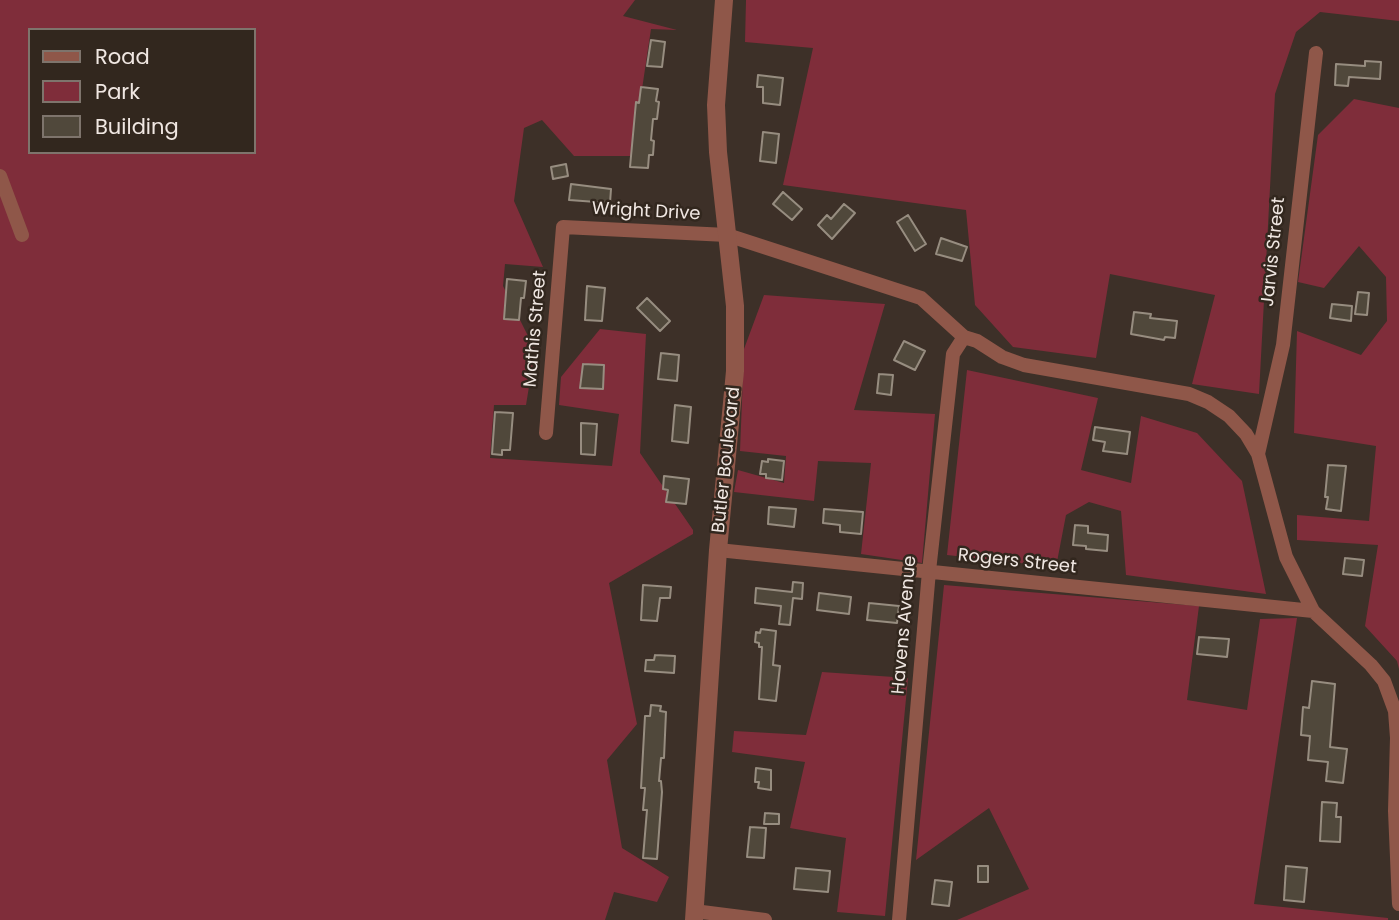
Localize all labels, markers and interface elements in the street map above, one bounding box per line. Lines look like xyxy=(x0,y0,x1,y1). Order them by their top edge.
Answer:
legend xyxy=(28,28,256,154)
text: Road xyxy=(95,42,150,71)
text: Park xyxy=(95,77,140,106)
text: Building xyxy=(95,112,179,141)
street label: Jarvis Street xyxy=(1258,196,1290,308)
street label: Wright Drive xyxy=(591,198,701,226)
street label: Mathis Street xyxy=(520,270,552,388)
street label: Butler Boulevard xyxy=(709,386,745,534)
street label: Rogers Street xyxy=(956,545,1078,579)
street label: Havens Avenue xyxy=(888,555,922,695)

